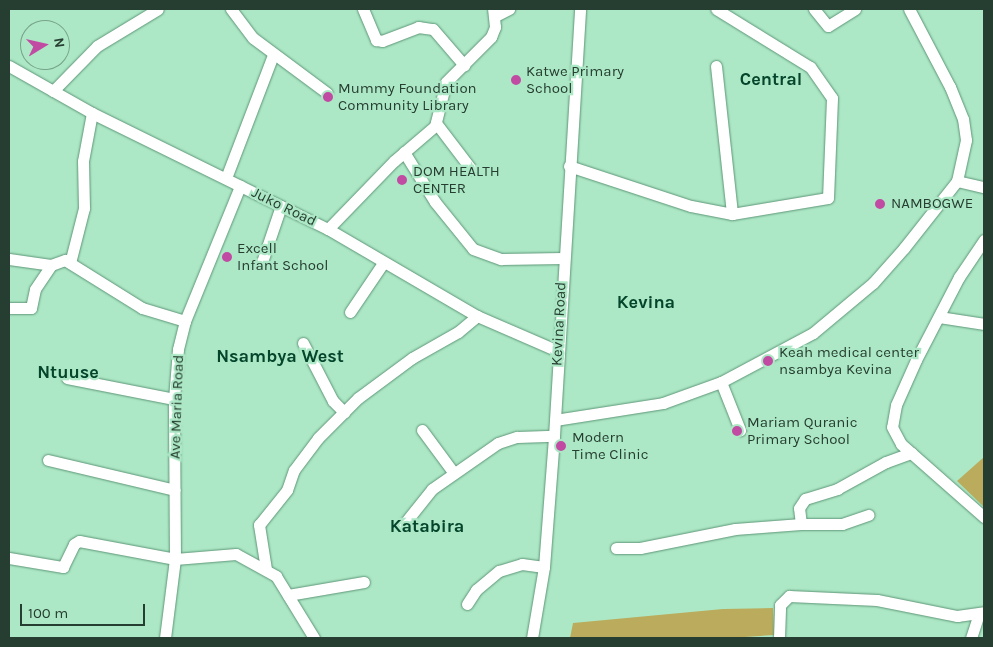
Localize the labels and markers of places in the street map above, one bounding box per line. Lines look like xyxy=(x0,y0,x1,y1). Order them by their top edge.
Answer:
place label: Katwe Primary School xyxy=(526,62,624,97)
marker: Katwe Primary School xyxy=(510,74,522,86)
place label: Mummy Foundation Community Library xyxy=(338,79,477,114)
marker: Mummy Foundation Community Library xyxy=(322,91,334,103)
place label: DOM HEALTH CENTER xyxy=(413,162,500,197)
marker: DOM HEALTH CENTER xyxy=(395,173,409,187)
place label: NAMBOGWE xyxy=(891,195,973,213)
marker: NAMBOGWE xyxy=(873,197,887,211)
place label: Excell Infant School xyxy=(237,239,328,274)
marker: Excell Infant School xyxy=(221,251,233,263)
place label: Keah medical center nsambya Kevina xyxy=(779,343,919,378)
marker: Keah medical center nsambya Kevina xyxy=(761,354,775,368)
place label: Mariam Quranic Primary School xyxy=(747,413,858,448)
marker: Mariam Quranic Primary School xyxy=(731,425,743,437)
place label: Modern Time Clinic xyxy=(572,428,648,463)
marker: Modern Time Clinic xyxy=(554,439,568,453)

